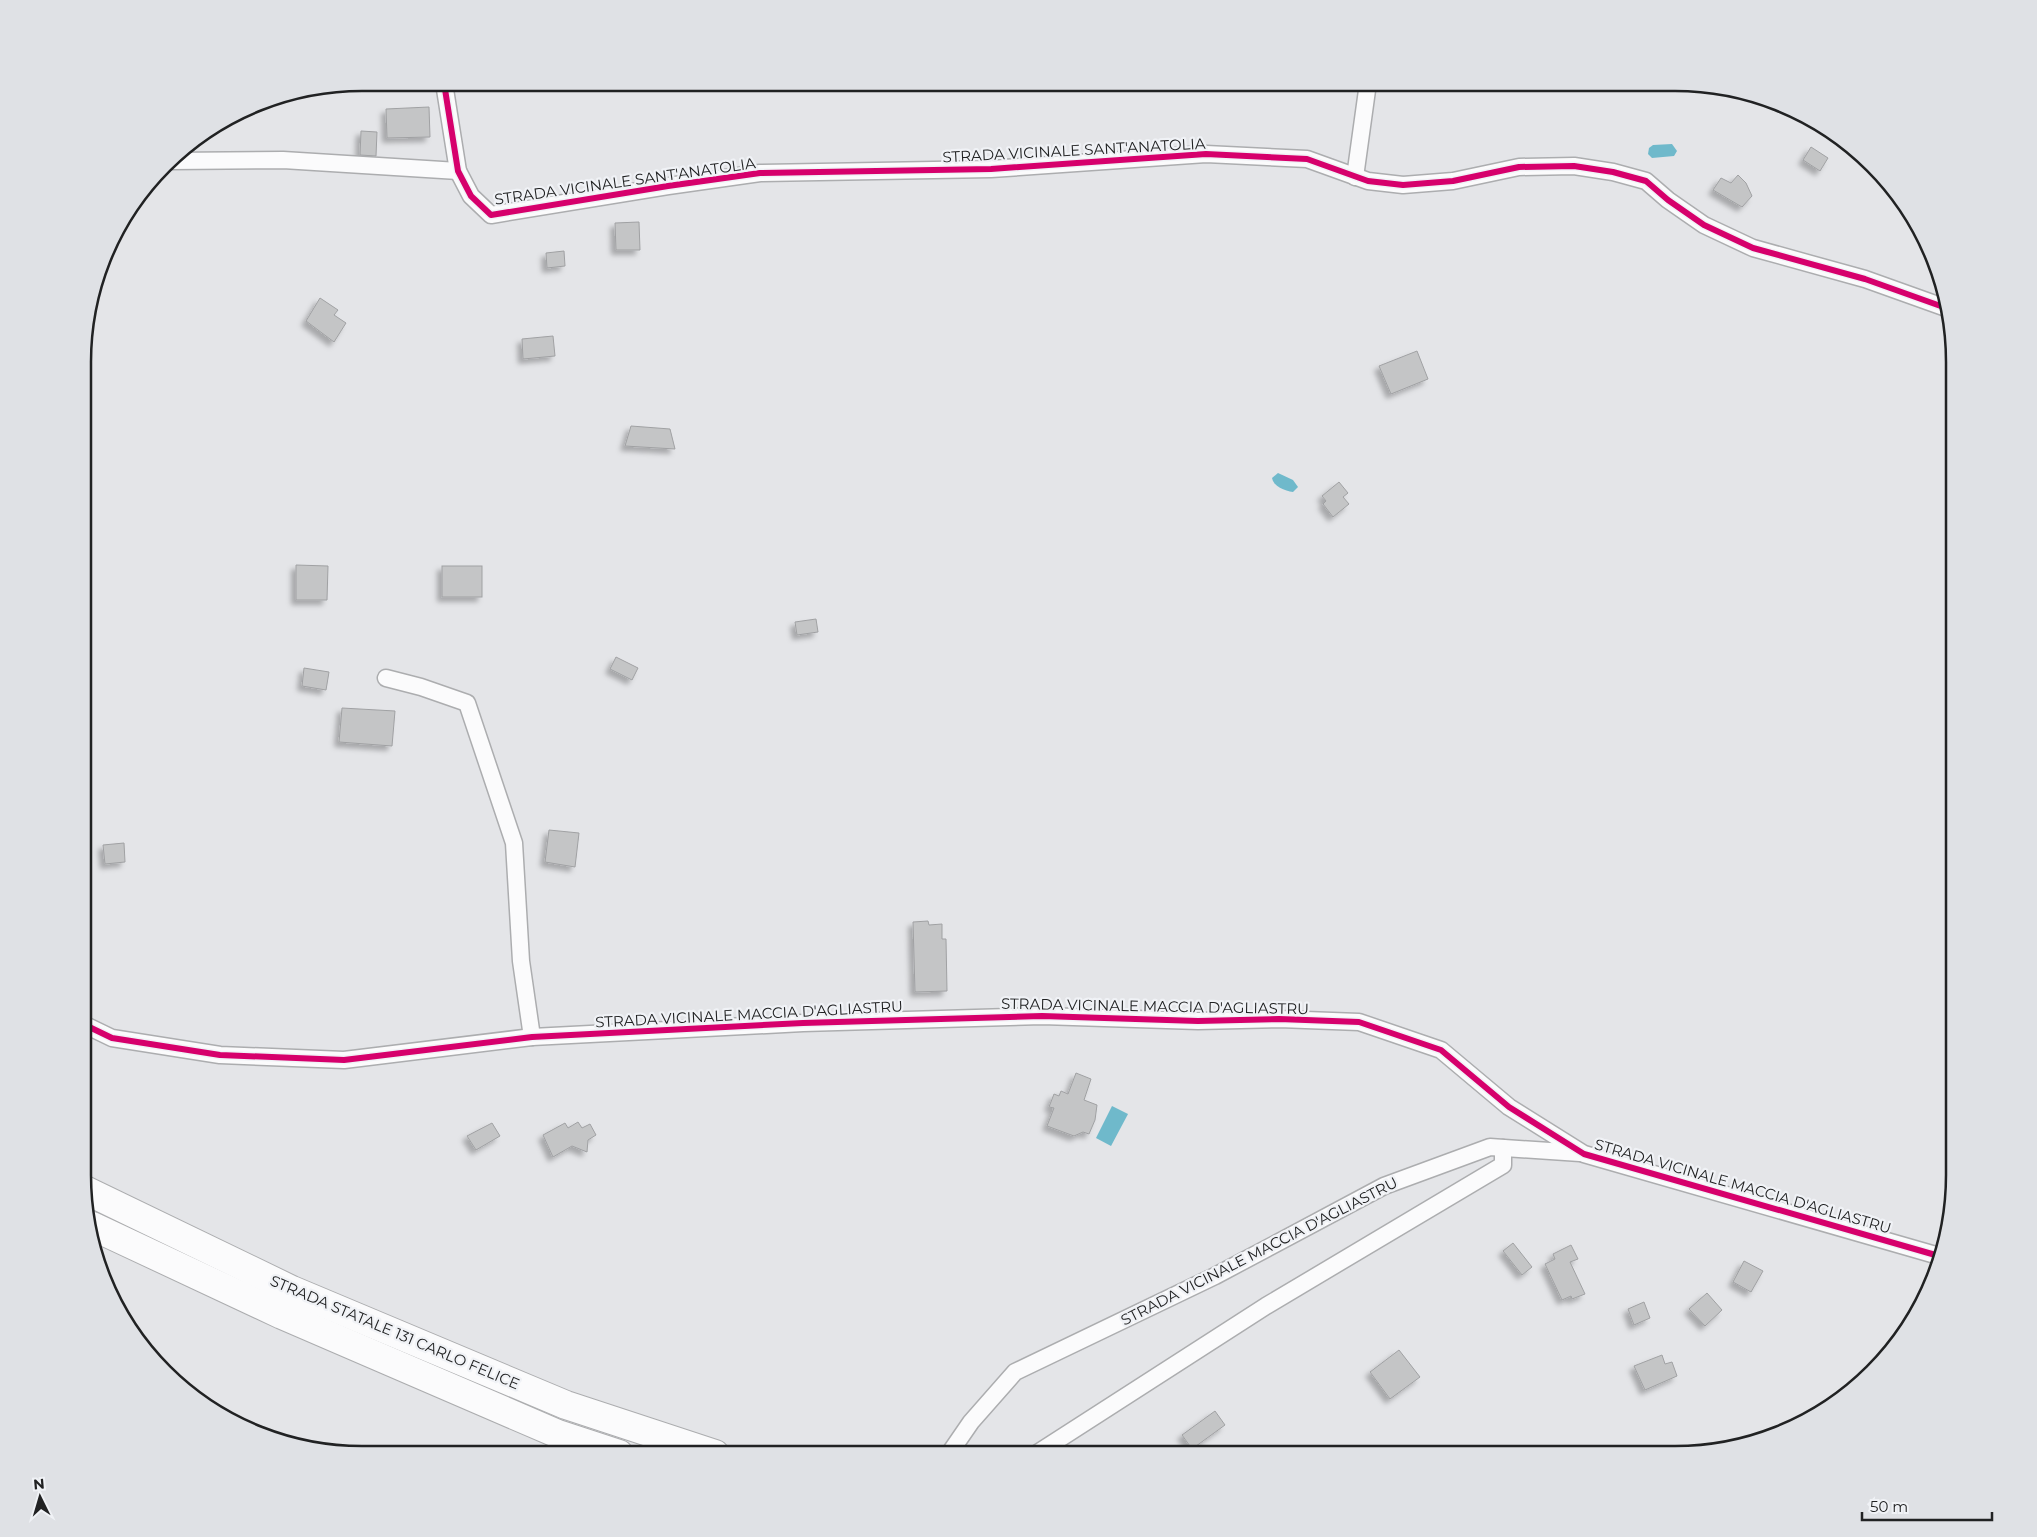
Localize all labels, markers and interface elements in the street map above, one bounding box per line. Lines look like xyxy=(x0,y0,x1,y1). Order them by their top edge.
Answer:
street label: STRADA VICINALE SANT'ANATOLIA xyxy=(942,134,1206,166)
street label: STRADA VICINALE SANT'ANATOLIA xyxy=(493,153,757,209)
street label: STRADA VICINALE MACCIA D'AGLIASTRU xyxy=(1001,994,1309,1018)
street label: STRADA VICINALE MACCIA D'AGLIASTRU xyxy=(595,996,903,1032)
street label: STRADA VICINALE MACCIA D'AGLIASTRU xyxy=(1592,1134,1894,1238)
street label: STRADA VICINALE MACCIA D'AGLIASTRU xyxy=(1117,1173,1401,1329)
street label: STRADA STATALE 131 CARLO FELICE xyxy=(267,1271,523,1393)
north arrow xyxy=(15,1472,65,1522)
text: N xyxy=(32,1475,45,1494)
scale bar xyxy=(1862,1490,1992,1522)
text: 50 m xyxy=(1870,1497,1908,1516)

